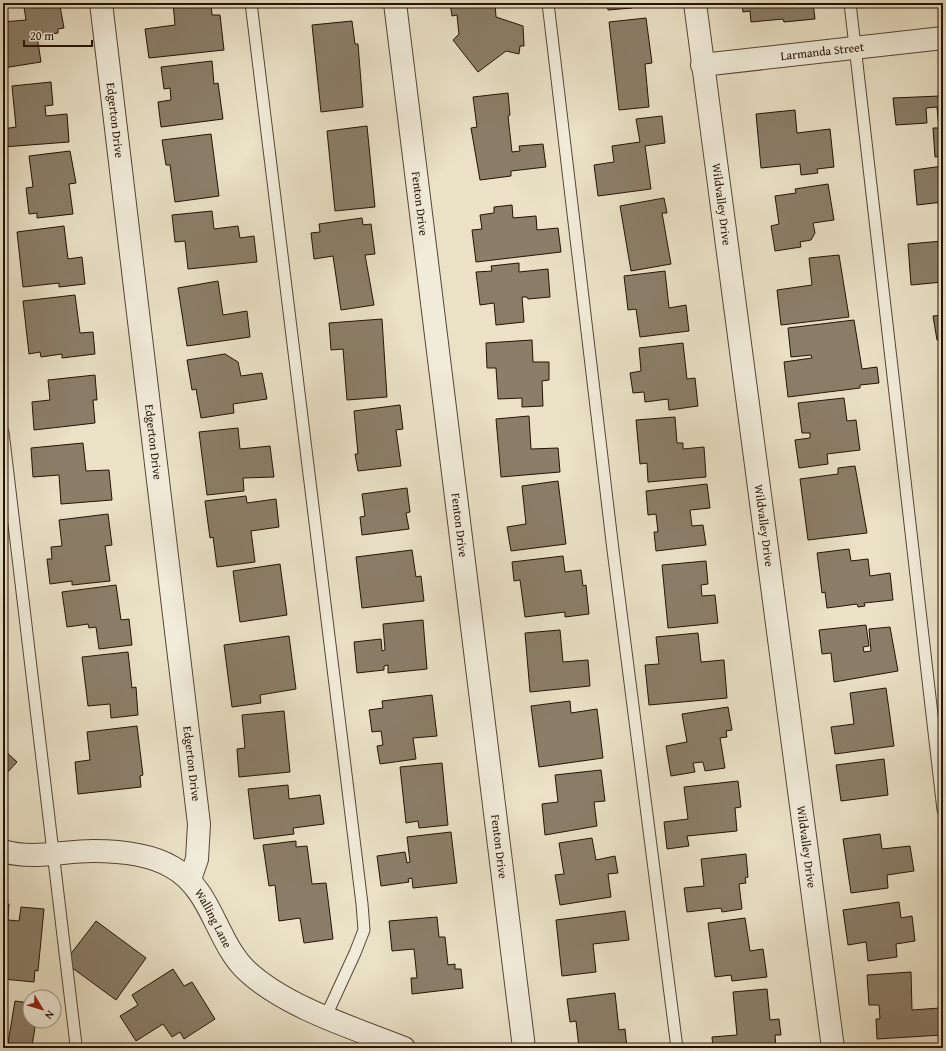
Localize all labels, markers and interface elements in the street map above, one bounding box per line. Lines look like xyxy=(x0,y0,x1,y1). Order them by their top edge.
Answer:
scale bar xyxy=(24,22,92,48)
text: 20 m xyxy=(30,27,54,44)
street label: Larmanda Street xyxy=(780,38,866,64)
street label: Edgerton Drive xyxy=(103,81,128,159)
street label: Wildvalley Drive xyxy=(708,162,736,247)
street label: Fenton Drive xyxy=(408,170,433,237)
street label: Edgerton Drive xyxy=(141,403,167,481)
street label: Wildvalley Drive xyxy=(751,483,778,568)
street label: Fenton Drive xyxy=(448,492,472,558)
street label: Edgerton Drive xyxy=(179,725,205,803)
street label: Wildvalley Drive xyxy=(793,804,821,889)
street label: Fenton Drive xyxy=(487,813,512,880)
street label: Walling Lane xyxy=(191,885,237,951)
north arrow xyxy=(22,989,62,1029)
text: N xyxy=(41,1007,58,1023)

